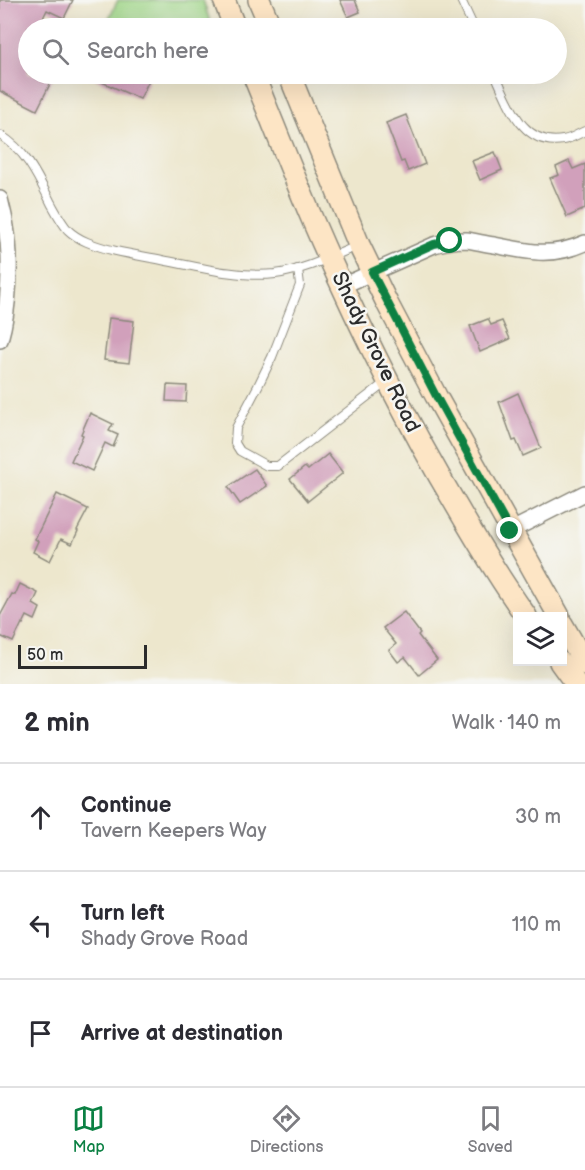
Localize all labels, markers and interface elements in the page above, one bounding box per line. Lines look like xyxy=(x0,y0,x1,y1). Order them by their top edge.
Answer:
search box xyxy=(18,18,567,84)
icon: search xyxy=(39,35,72,68)
text: Search here xyxy=(87,38,209,65)
route start xyxy=(436,227,462,253)
street label: Shady Grove Road xyxy=(326,268,426,436)
route end xyxy=(496,517,522,543)
map controls xyxy=(513,612,567,666)
button: layers xyxy=(513,612,567,666)
scale bar xyxy=(18,642,147,670)
text: 50 m xyxy=(27,646,63,665)
text: 2 min xyxy=(24,708,90,739)
text: Walk · 140 m xyxy=(452,711,561,735)
text: Continue xyxy=(81,792,171,819)
icon: ahead xyxy=(24,801,57,834)
text: 30 m xyxy=(515,805,561,829)
text: Tavern Keepers Way xyxy=(81,819,266,843)
text: Turn left xyxy=(81,900,165,927)
icon: left xyxy=(24,909,57,942)
text: 110 m xyxy=(512,913,561,937)
text: Shady Grove Road xyxy=(81,927,248,951)
icon: arrive xyxy=(24,1017,57,1050)
text: Arrive at destination xyxy=(81,1020,283,1047)
tab: Map xyxy=(72,1102,105,1157)
tab: Directions xyxy=(250,1102,323,1157)
tab: Saved xyxy=(468,1102,513,1157)

